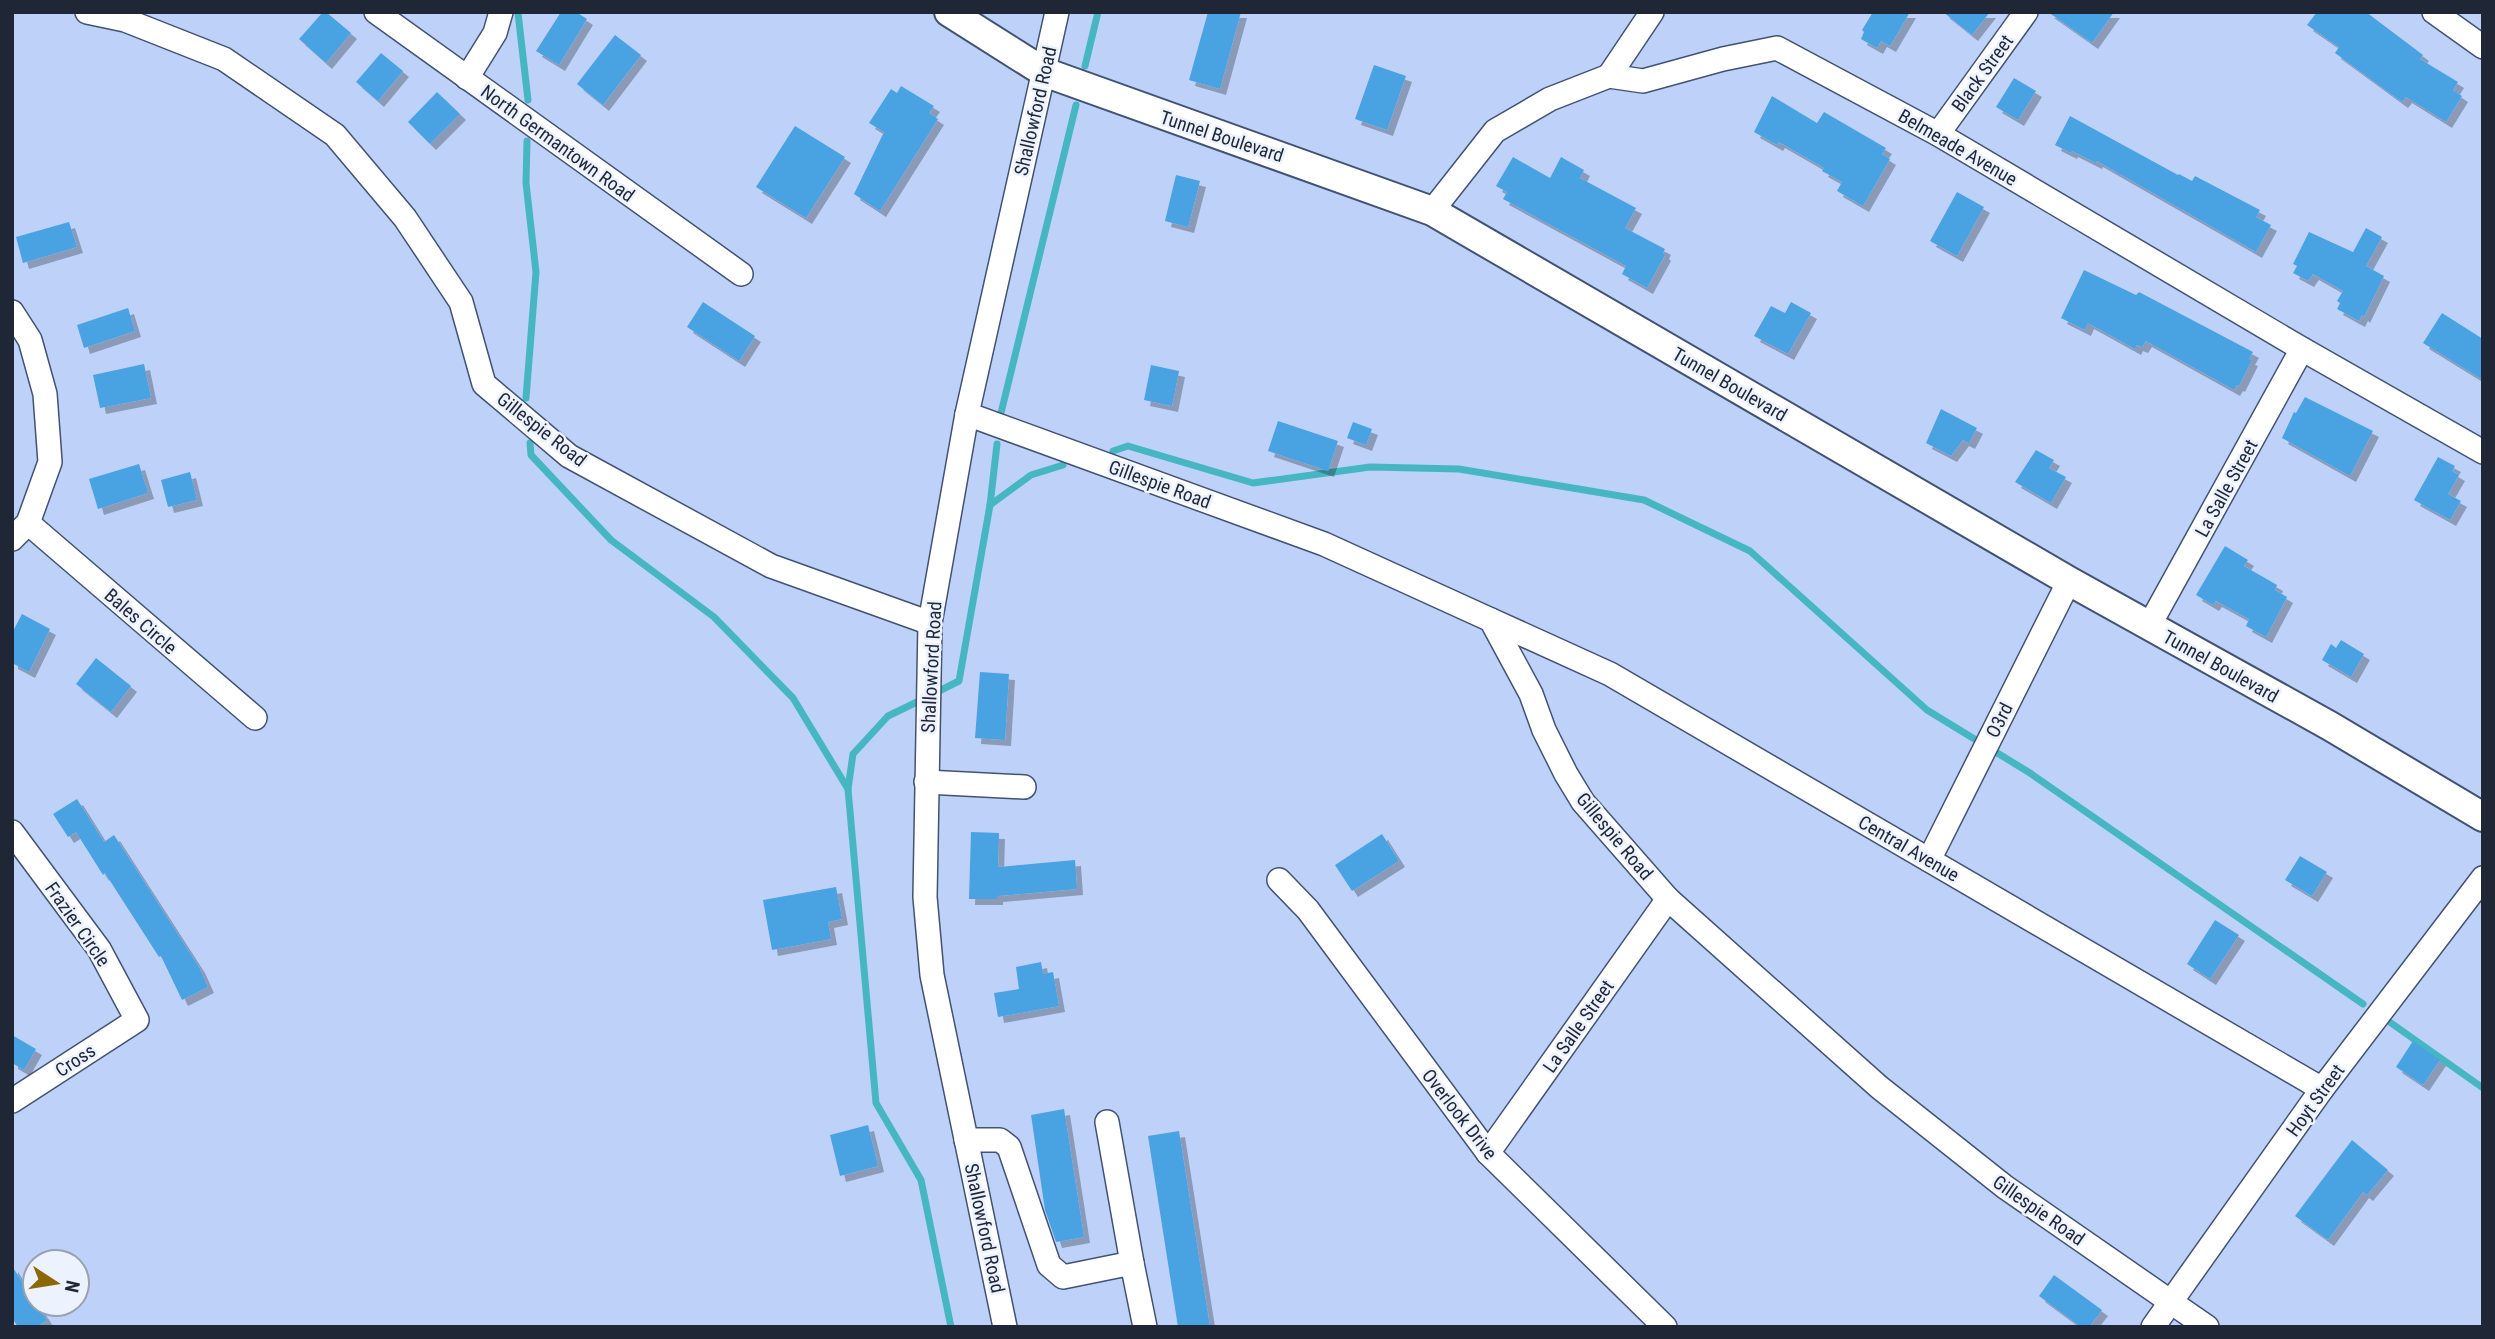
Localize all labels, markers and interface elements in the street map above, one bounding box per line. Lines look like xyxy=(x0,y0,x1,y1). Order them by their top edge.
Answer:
street label: Black Street xyxy=(1947,30,2018,116)
street label: Shallowford Road xyxy=(1009,44,1062,178)
street label: North Germantown Road xyxy=(476,80,639,207)
street label: Belmeade Avenue xyxy=(1894,104,2021,191)
street label: Tunnel Boulevard xyxy=(1157,106,1287,167)
street label: Tunnel Boulevard xyxy=(1668,342,1791,427)
street label: Gillespie Road xyxy=(492,387,591,471)
street label: La Salle Street xyxy=(2190,435,2263,541)
street label: Gillespie Road xyxy=(1106,455,1214,514)
street label: Bales Circle xyxy=(100,584,182,659)
street label: Shallowford Road xyxy=(917,601,946,733)
street label: Tunnel Boulevard xyxy=(2159,625,2283,708)
street label: O3rd xyxy=(1981,699,2018,741)
street label: Gillespie Road xyxy=(1571,788,1658,885)
street label: Central Avenue xyxy=(1854,810,1963,887)
street label: Frazier Circle xyxy=(40,878,115,971)
street label: La Salle Street xyxy=(1538,975,1619,1077)
street label: Cross xyxy=(51,1039,100,1082)
street label: Hoyt Street xyxy=(2282,1060,2349,1141)
street label: Overlook Drive xyxy=(1417,1065,1502,1164)
street label: Shallowford Road xyxy=(960,1161,1009,1295)
street label: Gillespie Road xyxy=(1988,1170,2089,1251)
north arrow xyxy=(21,1248,91,1318)
text: N xyxy=(60,1278,85,1295)

